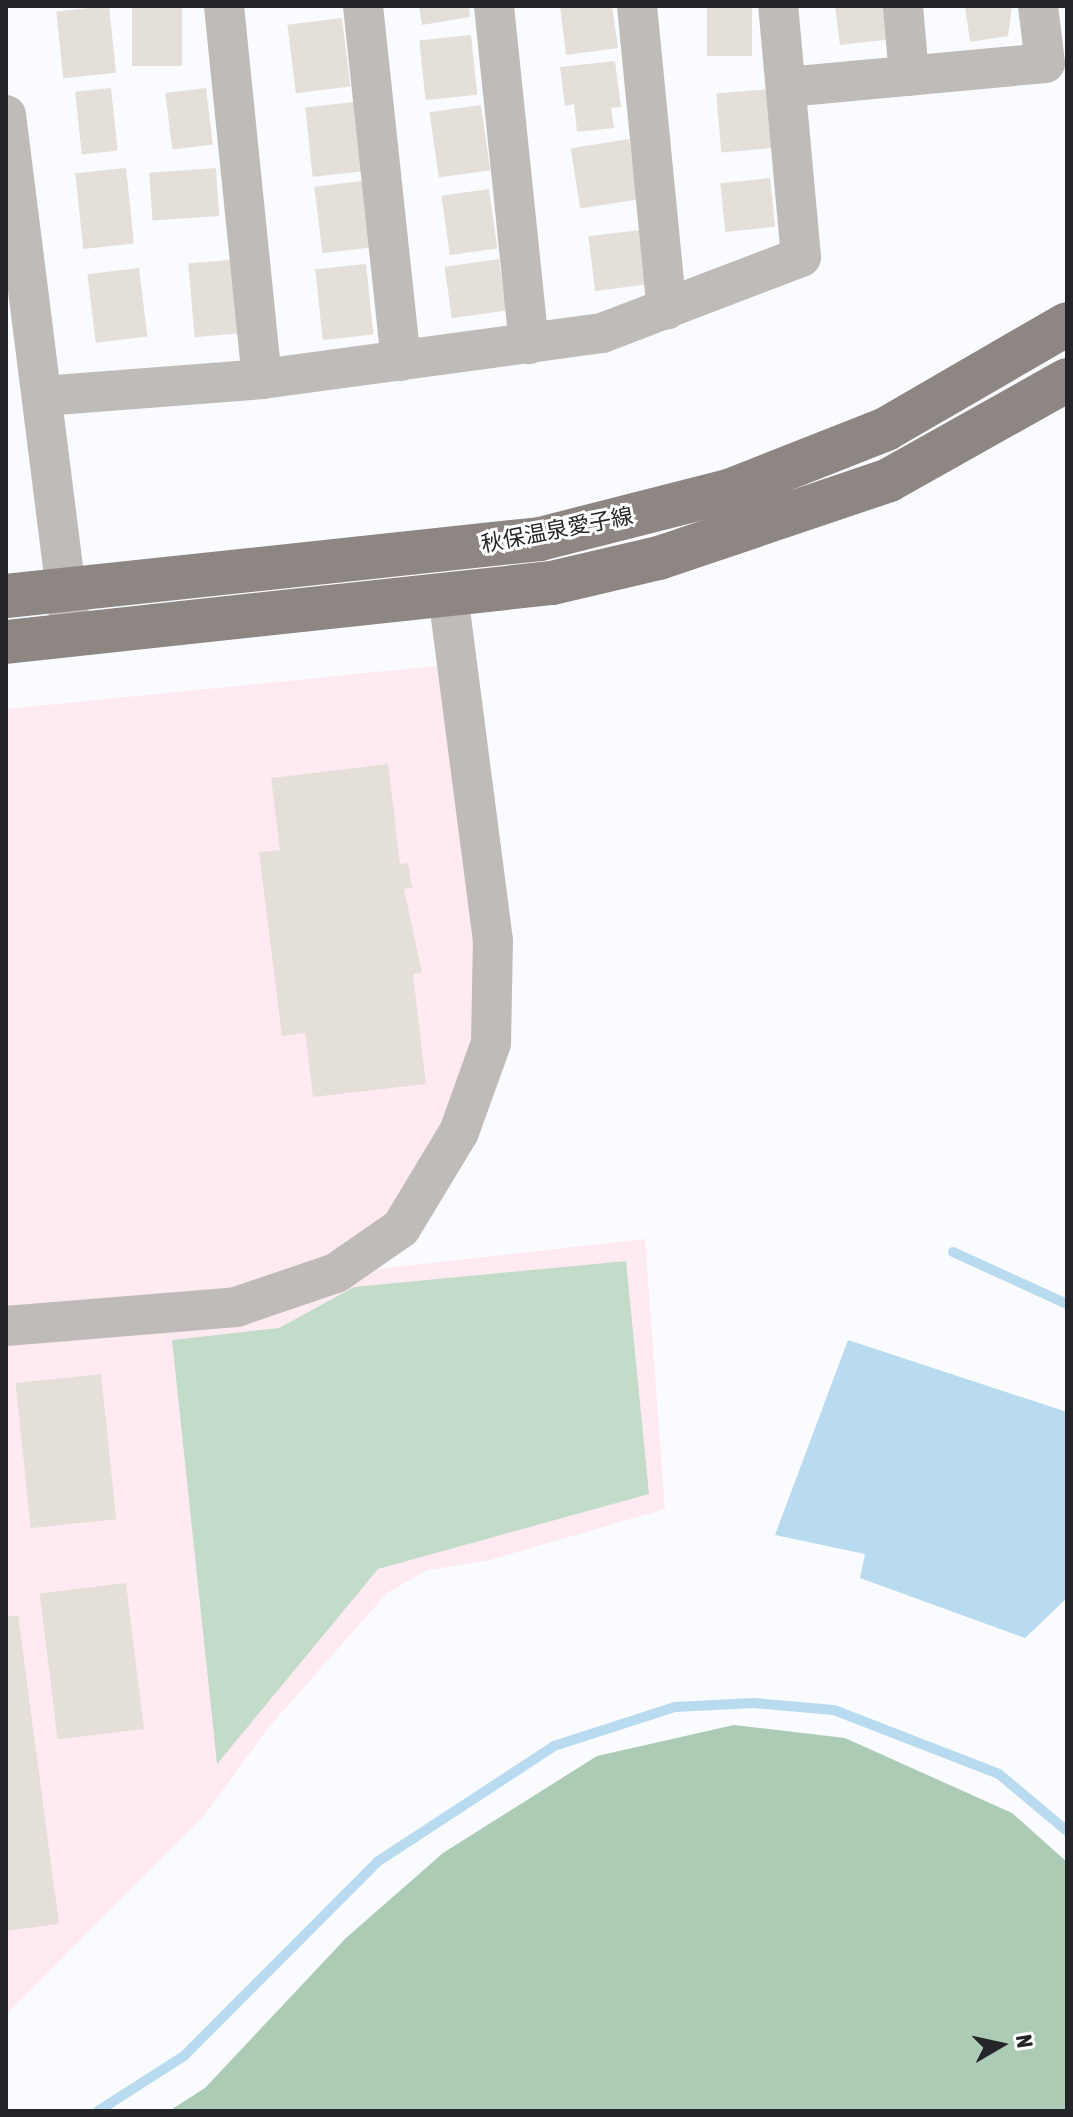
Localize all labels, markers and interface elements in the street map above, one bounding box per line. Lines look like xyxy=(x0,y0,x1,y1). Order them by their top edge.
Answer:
street label: 秋保温泉愛子線 xyxy=(479,502,635,558)
north arrow xyxy=(961,2005,1041,2085)
text: N xyxy=(1011,2033,1039,2050)

